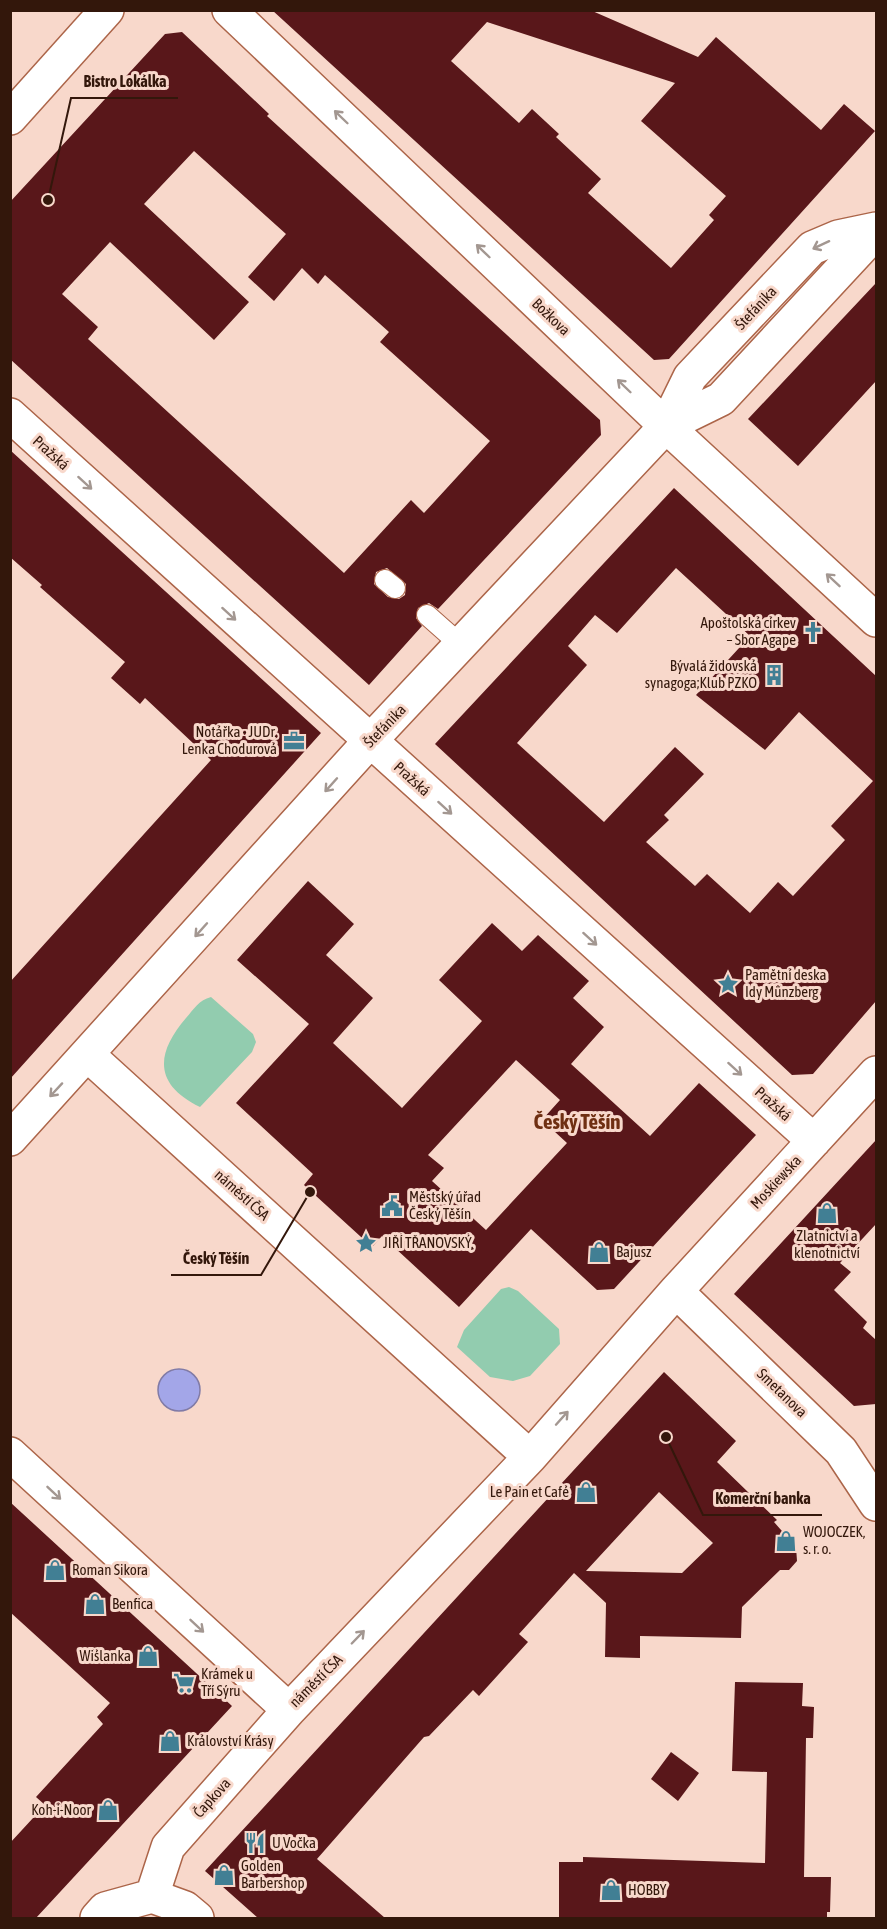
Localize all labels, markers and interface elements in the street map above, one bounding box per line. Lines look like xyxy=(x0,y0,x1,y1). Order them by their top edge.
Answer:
callout: Bistro Lokálka xyxy=(71,64,178,98)
text: Bistro Lokálka xyxy=(84,72,166,90)
one-way arrow xyxy=(334,110,349,124)
one-way arrow xyxy=(812,239,830,251)
one-way arrow xyxy=(475,244,490,259)
street label: Štefánika xyxy=(731,283,780,333)
street label: Božkova xyxy=(529,295,574,339)
one-way arrow xyxy=(617,379,632,393)
street label: Pražská xyxy=(30,432,73,473)
one-way arrow xyxy=(77,476,92,490)
one-way arrow xyxy=(826,573,841,587)
one-way arrow xyxy=(222,607,237,621)
place label: Apoštolská církev – Sbor Agape xyxy=(701,614,796,648)
church icon: Apoštolská církev – Sbor Agape xyxy=(801,620,825,644)
place label: Bývalá židovská synagoga;Klub PZKO xyxy=(645,657,757,691)
building icon: Bývalá židovská synagoga;Klub PZKO xyxy=(762,663,786,687)
street label: Štefánika xyxy=(360,701,409,751)
place label: Notářka - JUDr. Lenka Chodurová xyxy=(182,723,277,757)
office icon: Notářka - JUDr. Lenka Chodurová xyxy=(282,729,306,753)
street label: Pražská xyxy=(391,758,434,799)
one-way arrow xyxy=(324,777,338,792)
one-way arrow xyxy=(437,801,452,815)
one-way arrow xyxy=(194,922,208,937)
one-way arrow xyxy=(582,932,597,946)
place label: Pamětní deska Idy Münzberg xyxy=(745,966,827,1000)
place icon: Pamětní deska Idy Münzberg xyxy=(716,972,740,996)
one-way arrow xyxy=(727,1062,742,1076)
one-way arrow xyxy=(48,1083,63,1098)
street label: Pražská xyxy=(752,1083,795,1124)
district label: Český Těšín xyxy=(533,1109,621,1133)
street label: Moskiewska xyxy=(747,1152,805,1212)
street label: náměstí ČSA xyxy=(212,1166,274,1224)
place label: Městský úřad Český Těšín xyxy=(409,1188,481,1222)
public building icon: Městský úřad Český Těšín xyxy=(380,1194,404,1218)
shop icon: Zlatnictví a klenotnictví xyxy=(815,1201,839,1225)
place label: Zlatnictví a klenotnictví xyxy=(794,1227,861,1261)
place icon: JIŘÍ TŘANOVSKÝ, xyxy=(354,1231,378,1255)
place label: JIŘÍ TŘANOVSKÝ, xyxy=(383,1234,474,1251)
shop icon: Bajusz xyxy=(587,1240,611,1264)
callout: Český Těšín xyxy=(171,1241,261,1275)
place label: Bajusz xyxy=(616,1243,652,1260)
text: Český Těšín xyxy=(183,1249,249,1267)
street label: Smetanova xyxy=(754,1365,811,1420)
one-way arrow xyxy=(555,1411,569,1426)
shop icon: Le Pain et Café xyxy=(574,1480,598,1504)
callout: Komerční banka xyxy=(703,1481,822,1515)
place label: Le Pain et Café xyxy=(490,1483,569,1500)
one-way arrow xyxy=(46,1486,61,1501)
text: Komerční banka xyxy=(715,1489,811,1507)
place label: WOJOCZEK, s. r. o. xyxy=(803,1523,866,1557)
shop icon: WOJOCZEK, s. r. o. xyxy=(774,1529,798,1553)
shop icon: Roman Sikora xyxy=(43,1558,67,1582)
place label: Roman Sikora xyxy=(72,1561,148,1578)
shop icon: Benfica xyxy=(83,1592,107,1616)
place label: Benfica xyxy=(112,1595,153,1612)
one-way arrow xyxy=(189,1618,204,1632)
one-way arrow xyxy=(351,1630,365,1645)
shop icon: Wiślanka xyxy=(136,1644,160,1668)
place label: Wiślanka xyxy=(80,1647,131,1664)
street label: náměstí ČSA xyxy=(286,1650,346,1710)
place label: Krámek u Tří Sýru xyxy=(201,1665,253,1699)
supermarket icon: Krámek u Tří Sýru xyxy=(172,1671,196,1695)
shop icon: Království Krásy xyxy=(158,1729,182,1753)
place label: Království Krásy xyxy=(187,1732,274,1749)
street label: Čapkova xyxy=(190,1774,234,1821)
shop icon: Koh-i-Noor xyxy=(96,1798,120,1822)
place label: Koh-i-Noor xyxy=(31,1801,92,1818)
restaurant icon: U Vočka xyxy=(243,1831,267,1855)
place label: U Vočka xyxy=(272,1834,316,1851)
place label: Golden Barbershop xyxy=(241,1857,305,1891)
shop icon: Golden Barbershop xyxy=(212,1863,236,1887)
shop icon: HOBBY xyxy=(599,1878,623,1902)
place label: HOBBY xyxy=(628,1881,667,1898)

